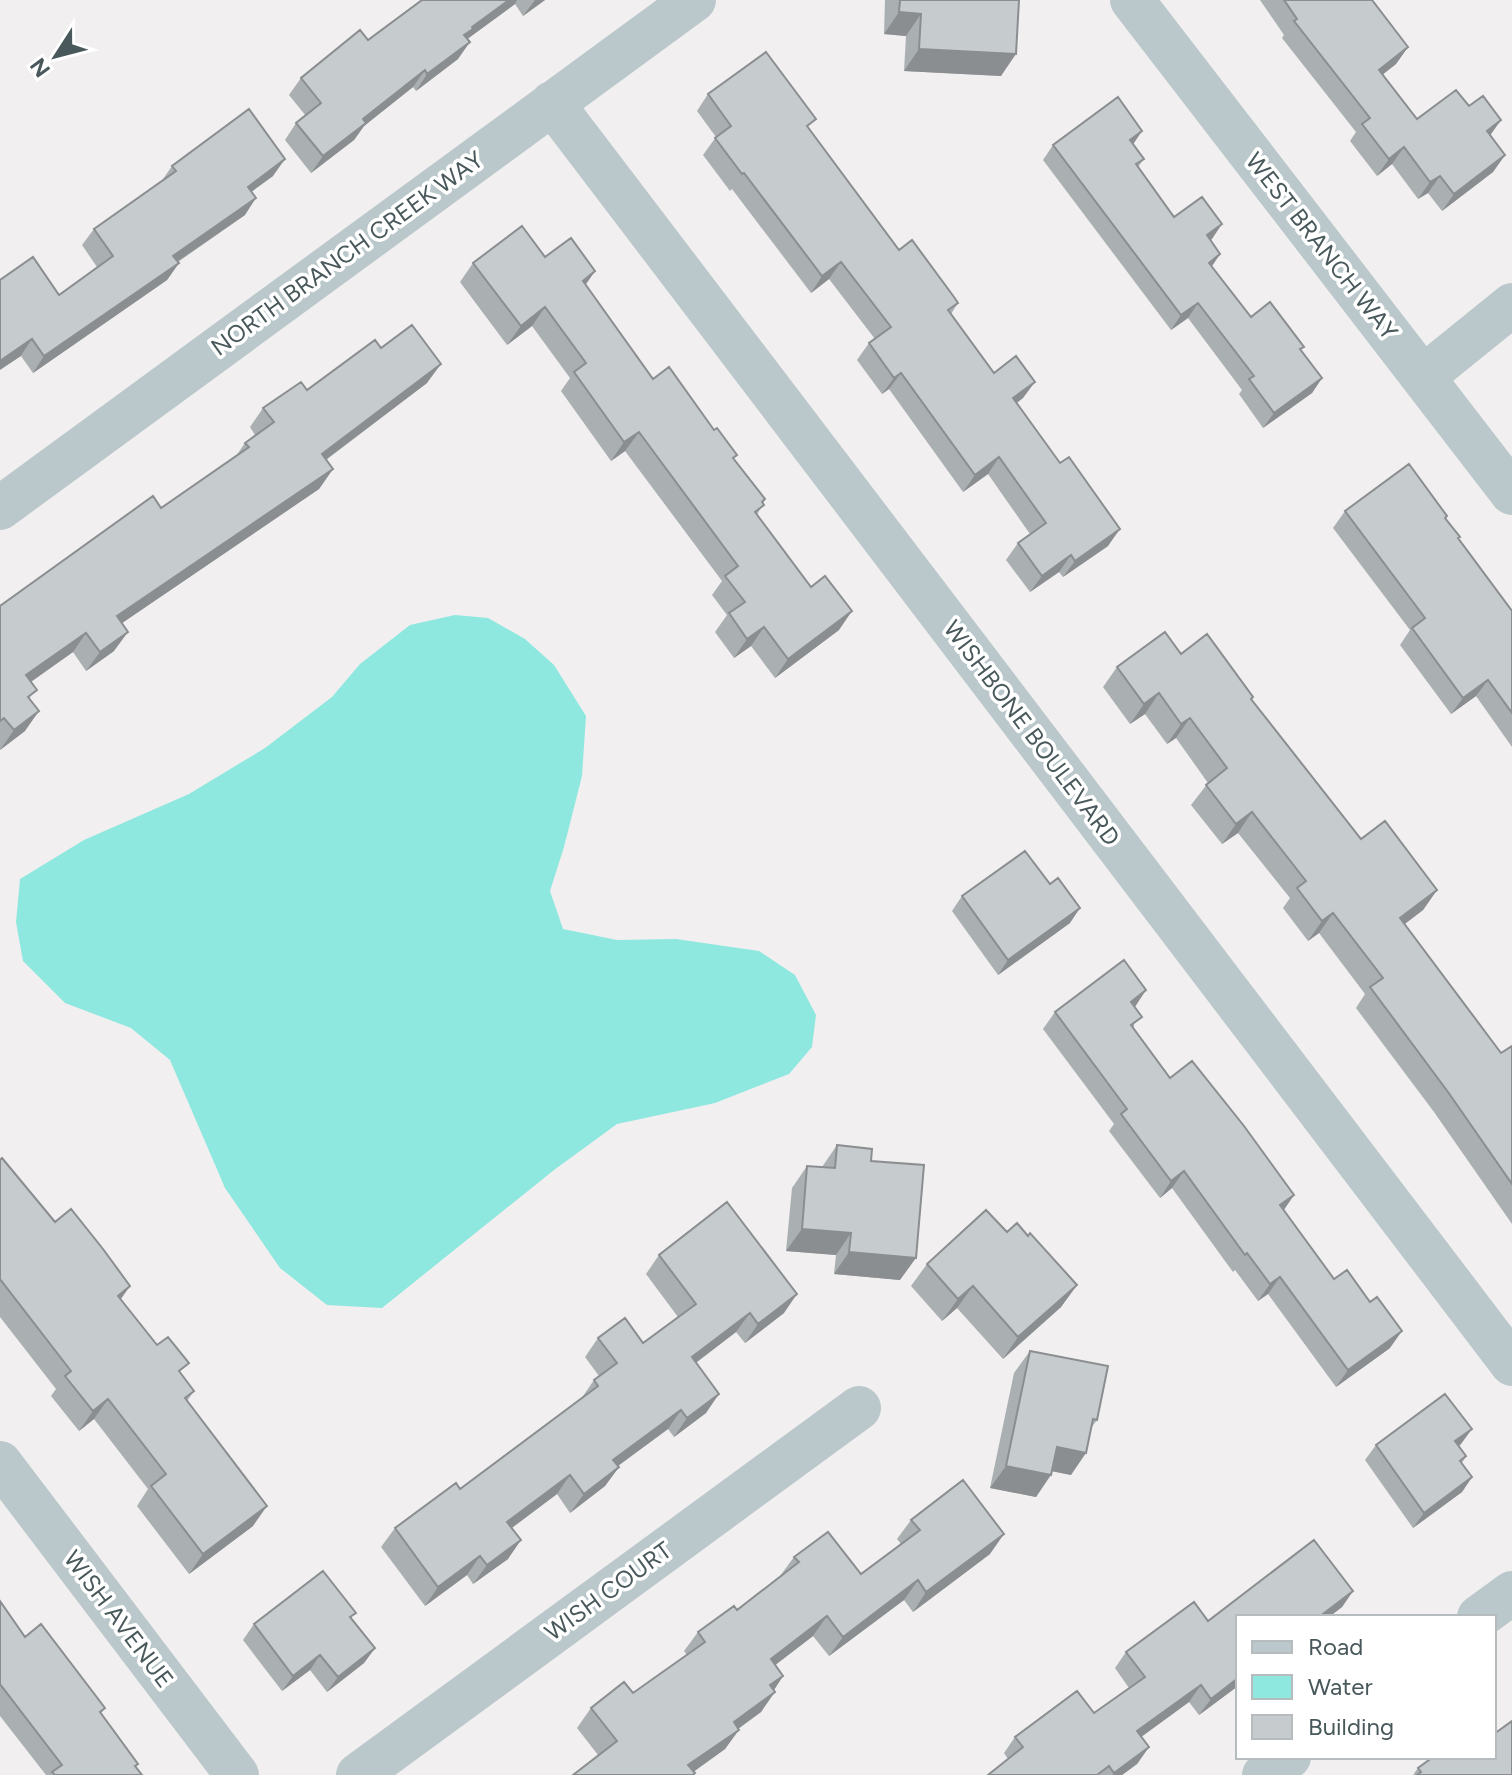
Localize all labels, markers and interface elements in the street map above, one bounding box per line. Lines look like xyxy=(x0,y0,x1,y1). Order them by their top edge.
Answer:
north arrow xyxy=(16,16,96,96)
text: N xyxy=(24,53,56,82)
street label: NORTH BRANCH CREEK WAY xyxy=(205,144,489,361)
street label: WEST BRANCH WAY xyxy=(1240,147,1404,346)
street label: WISHBONE BOULEVARD xyxy=(938,615,1126,851)
street label: WISH COURT xyxy=(539,1535,677,1647)
street label: WISH AVENUE xyxy=(58,1545,180,1693)
legend xyxy=(1236,1615,1496,1759)
text: Road xyxy=(1308,1632,1363,1661)
text: Water xyxy=(1308,1672,1373,1701)
text: Building xyxy=(1308,1712,1394,1741)

